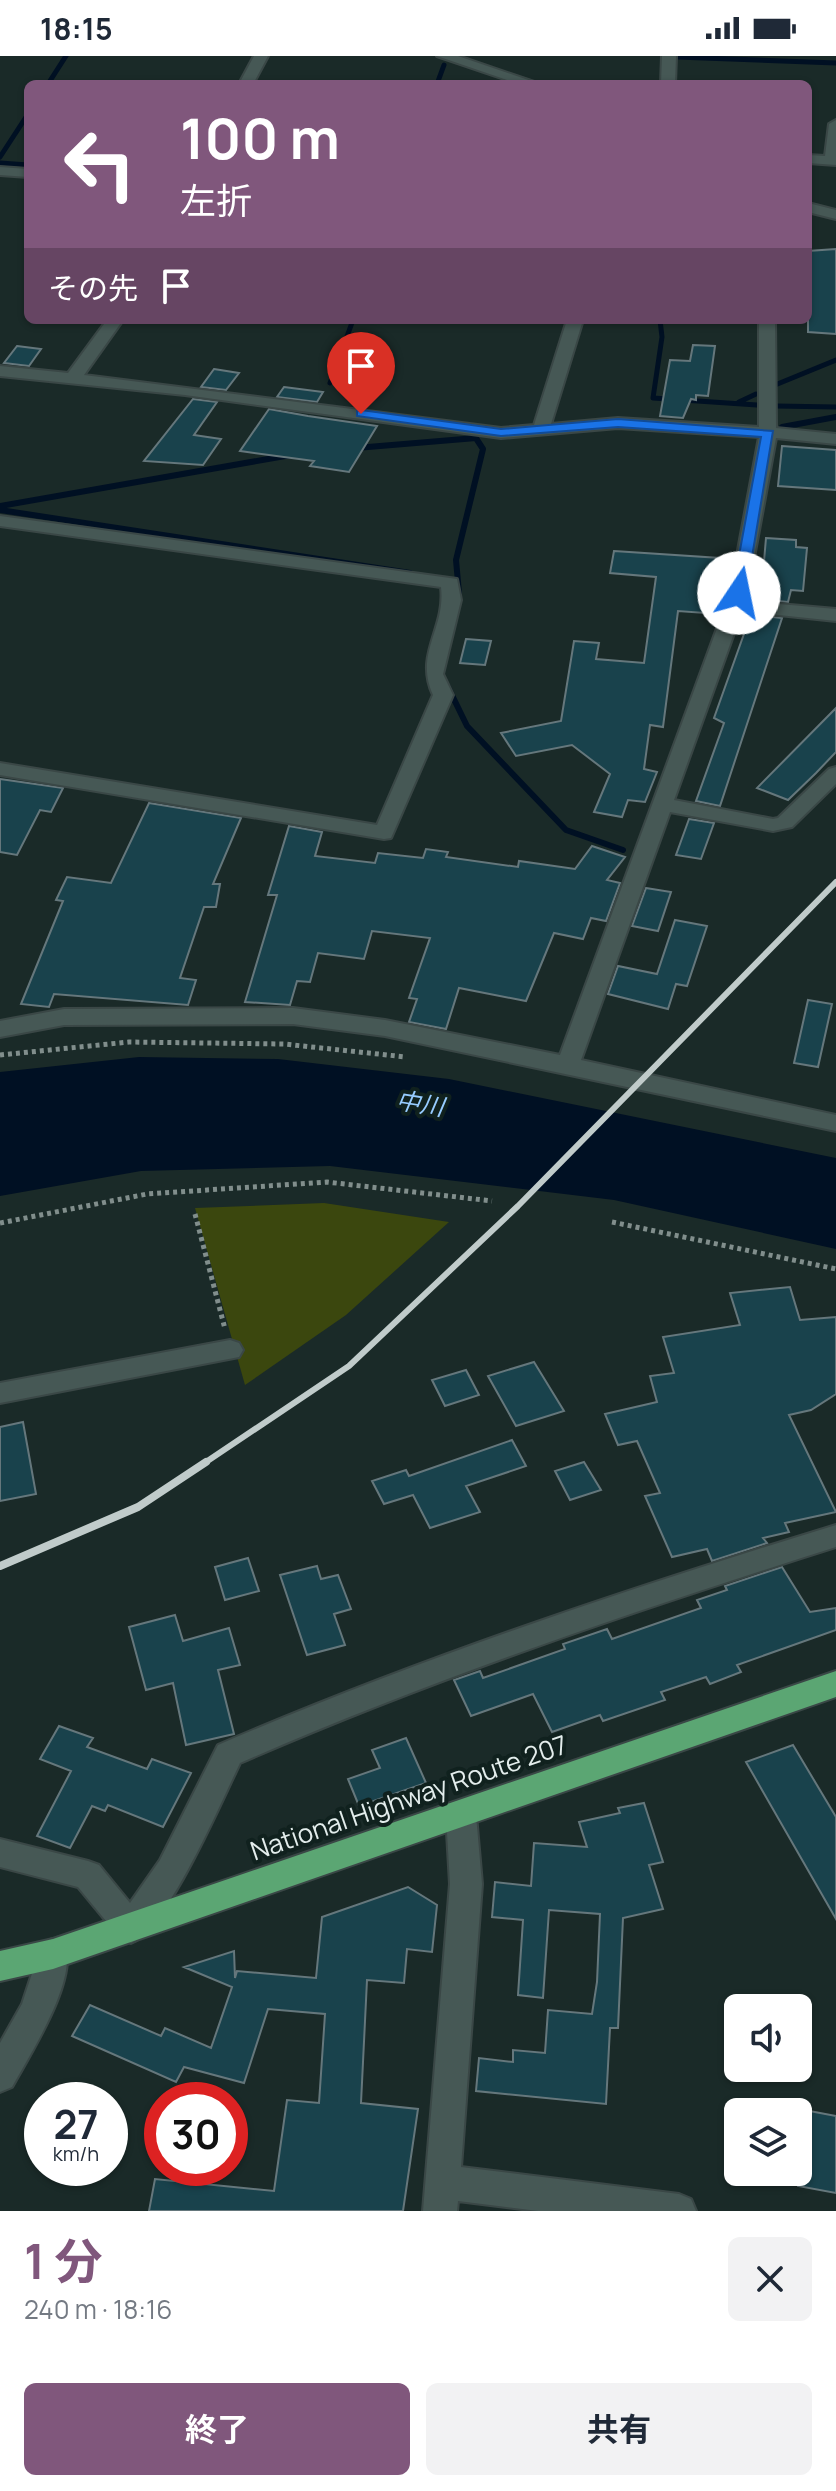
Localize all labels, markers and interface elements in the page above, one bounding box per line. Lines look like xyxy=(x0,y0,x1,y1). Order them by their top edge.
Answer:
text: 18:15 xyxy=(40,8,113,49)
text: 100 m xyxy=(180,99,340,176)
icon: left xyxy=(48,112,152,216)
text: 左折 xyxy=(180,176,252,225)
icon: arrive xyxy=(154,264,198,308)
text: その先 xyxy=(48,267,138,308)
pin xyxy=(327,332,395,414)
icon: arrive xyxy=(339,344,383,388)
position arrow xyxy=(697,551,781,635)
water label: 中川 xyxy=(394,1082,449,1123)
street label: National Highway Route 207 xyxy=(245,1726,572,1868)
map controls xyxy=(724,1994,812,2186)
button: sound xyxy=(724,1994,812,2082)
speed limit sign: 30 xyxy=(144,2082,248,2186)
text: 27 xyxy=(53,2096,99,2151)
button: layers xyxy=(724,2098,812,2186)
text: km/h xyxy=(53,2140,99,2167)
text: 1 分 xyxy=(24,2228,103,2293)
button: close xyxy=(728,2237,812,2321)
text: 240 m · 18:16 xyxy=(24,2291,172,2327)
button: 終了 xyxy=(24,2383,410,2475)
button: 共有 xyxy=(426,2383,812,2475)

